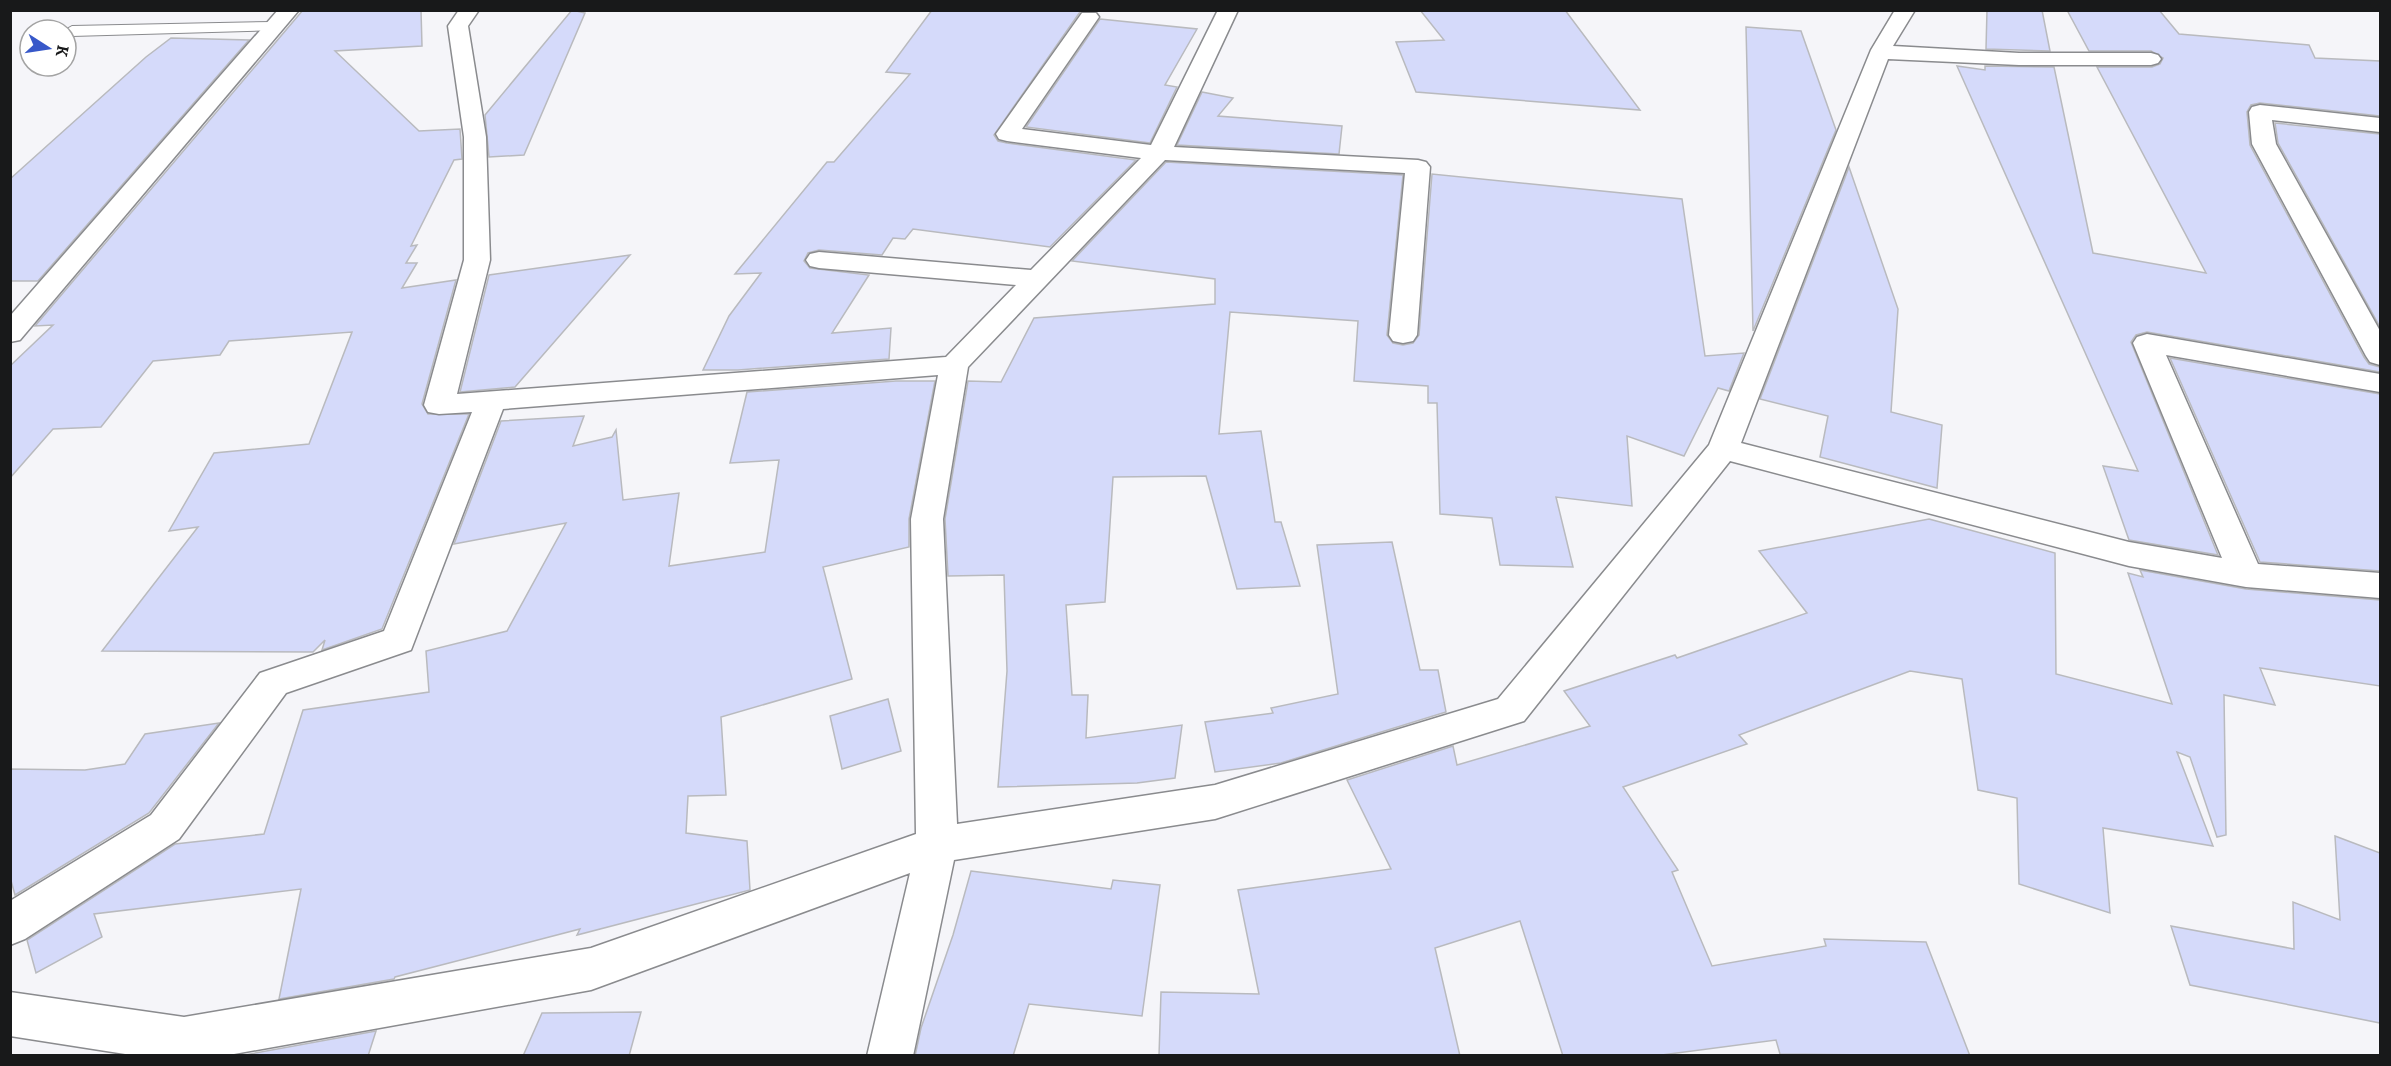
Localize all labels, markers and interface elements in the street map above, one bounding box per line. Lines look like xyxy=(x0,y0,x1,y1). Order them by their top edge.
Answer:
north arrow xyxy=(18,18,78,78)
text: K xyxy=(52,43,74,59)

